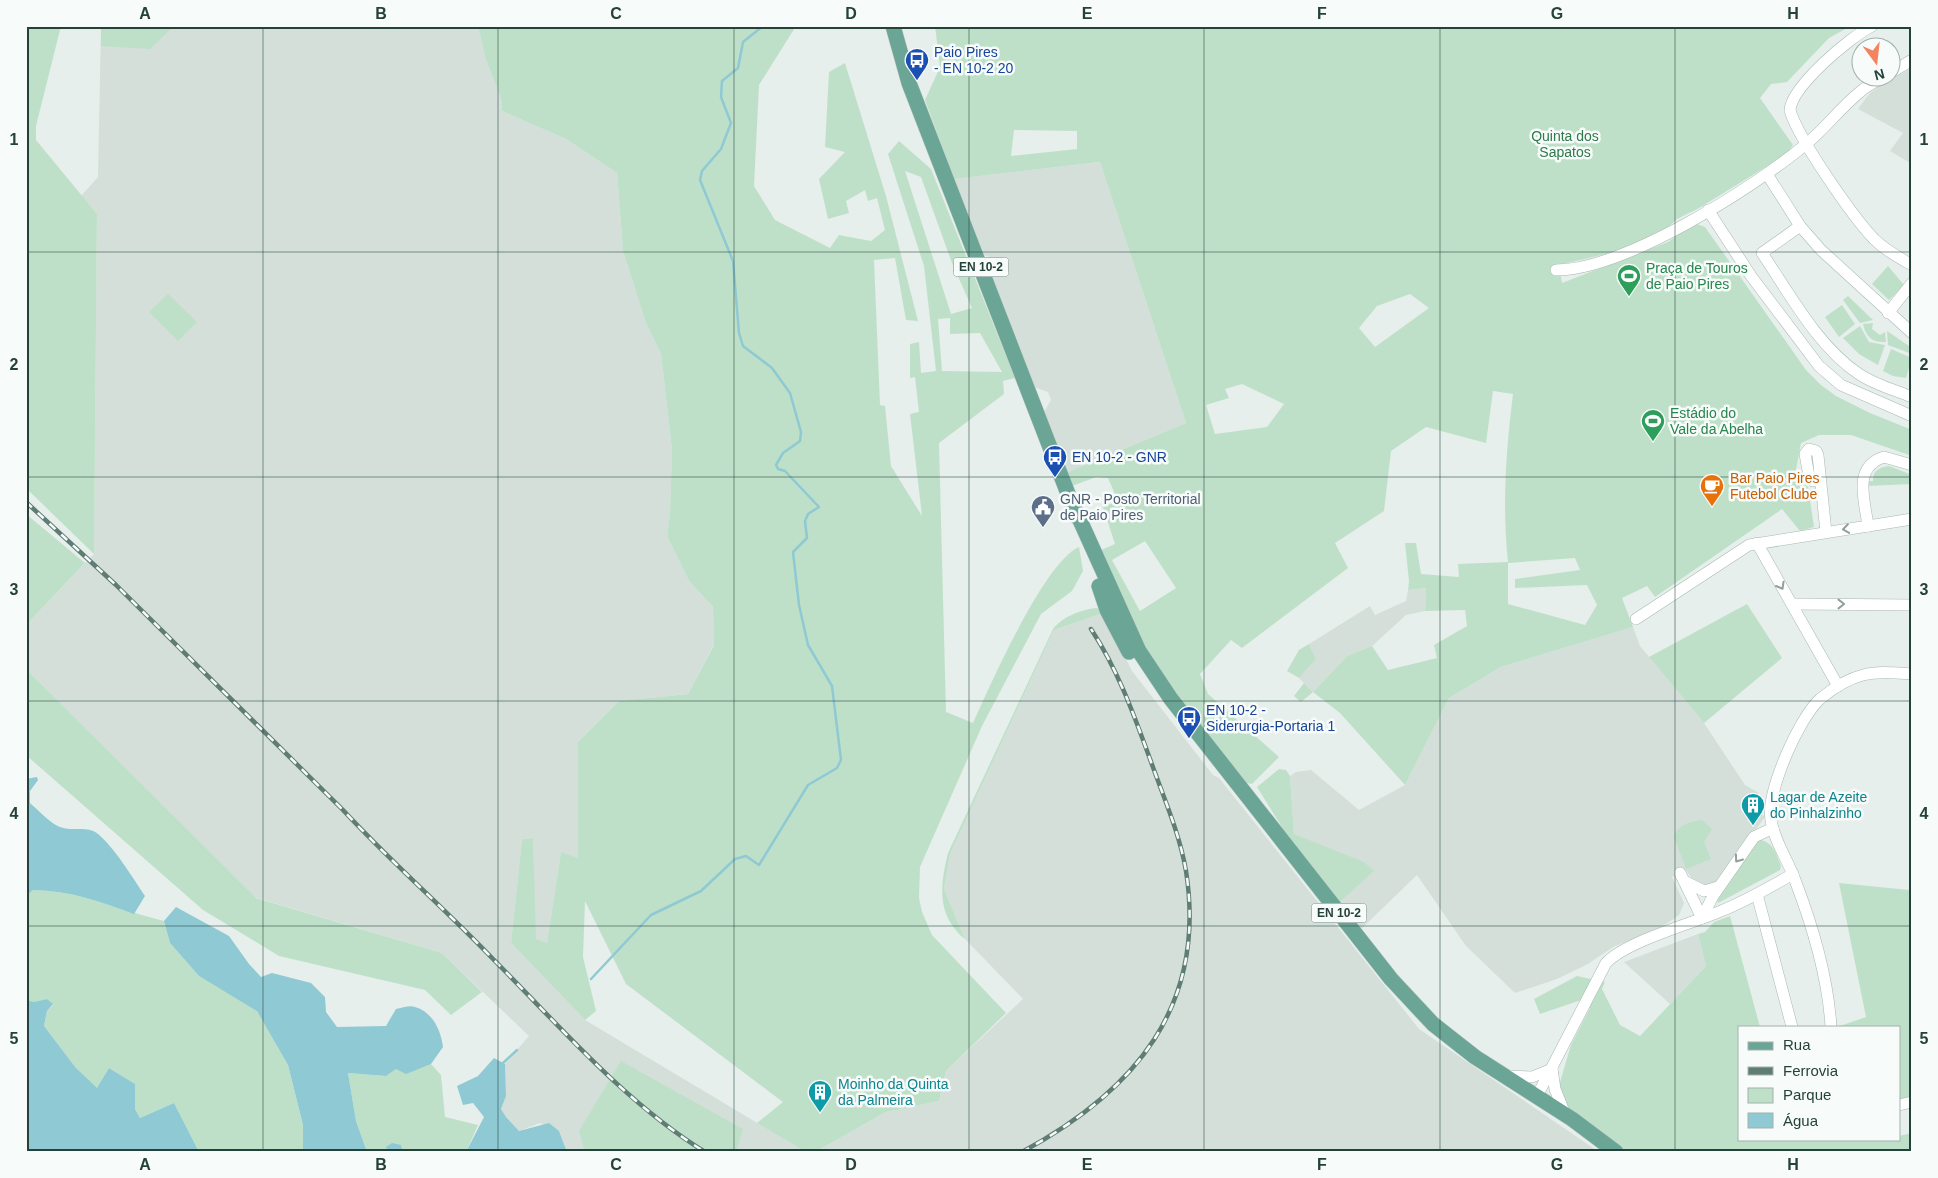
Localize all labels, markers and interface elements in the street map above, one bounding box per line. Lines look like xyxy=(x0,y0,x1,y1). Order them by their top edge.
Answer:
text: A xyxy=(139,5,151,22)
text: B xyxy=(375,5,387,22)
text: C xyxy=(610,5,622,22)
text: D xyxy=(845,5,857,22)
text: E xyxy=(1082,5,1093,22)
text: F xyxy=(1317,5,1327,22)
text: G xyxy=(1551,5,1563,22)
text: H xyxy=(1787,5,1799,22)
north arrow xyxy=(1850,38,1900,88)
place label: Paio Pires - EN 10-2 20 xyxy=(934,44,1014,76)
bus stop icon: Paio Pires - EN 10-2 20 xyxy=(904,47,930,81)
text: N xyxy=(1872,66,1886,84)
park label: Quinta dos Sapatos xyxy=(1531,128,1599,160)
text: 1 xyxy=(10,131,19,148)
text: 1 xyxy=(1920,131,1929,148)
road number: EN 10-2 xyxy=(954,258,1008,276)
place label: Praça de Touros de Paio Pires xyxy=(1646,260,1748,292)
sports icon: Praça de Touros de Paio Pires xyxy=(1616,263,1642,297)
text: 2 xyxy=(10,356,19,373)
text: 2 xyxy=(1920,356,1929,373)
place label: Estádio do Vale da Abelha xyxy=(1670,405,1763,437)
sports icon: Estádio do Vale da Abelha xyxy=(1640,408,1666,442)
bus stop icon: EN 10-2 - GNR xyxy=(1042,444,1068,478)
place label: EN 10-2 - GNR xyxy=(1072,449,1167,465)
place label: Bar Paio Pires Futebol Clube xyxy=(1730,470,1819,502)
cafe icon: Bar Paio Pires Futebol Clube xyxy=(1699,473,1725,507)
place label: GNR - Posto Territorial de Paio Pires xyxy=(1060,491,1201,523)
public building icon: GNR - Posto Territorial de Paio Pires xyxy=(1030,494,1056,528)
one-way arrow xyxy=(1842,523,1850,534)
one-way arrow xyxy=(1775,580,1785,589)
text: 3 xyxy=(10,581,19,598)
text: 3 xyxy=(1920,581,1929,598)
one-way arrow xyxy=(1837,599,1845,610)
place label: EN 10-2 - Siderurgia-Portaria 1 xyxy=(1206,702,1335,734)
bus stop icon: EN 10-2 - Siderurgia-Portaria 1 xyxy=(1176,705,1202,739)
place label: Lagar de Azeite do Pinhalzinho xyxy=(1770,789,1868,821)
building icon: Lagar de Azeite do Pinhalzinho xyxy=(1740,792,1766,826)
text: 4 xyxy=(10,805,19,822)
text: 4 xyxy=(1920,805,1929,822)
one-way arrow xyxy=(1735,853,1744,863)
road number: EN 10-2 xyxy=(1312,904,1366,922)
legend xyxy=(1738,1026,1900,1140)
text: 5 xyxy=(10,1030,19,1047)
text: 5 xyxy=(1920,1030,1929,1047)
text: Rua xyxy=(1783,1036,1811,1053)
text: Ferrovia xyxy=(1783,1062,1839,1079)
place label: Moinho da Quinta da Palmeira xyxy=(838,1076,949,1108)
building icon: Moinho da Quinta da Palmeira xyxy=(807,1079,833,1113)
text: Parque xyxy=(1783,1086,1831,1103)
text: Água xyxy=(1783,1112,1819,1129)
text: A xyxy=(139,1156,151,1173)
text: B xyxy=(375,1156,387,1173)
text: C xyxy=(610,1156,622,1173)
text: D xyxy=(845,1156,857,1173)
text: E xyxy=(1082,1156,1093,1173)
text: F xyxy=(1317,1156,1327,1173)
text: G xyxy=(1551,1156,1563,1173)
text: H xyxy=(1787,1156,1799,1173)

